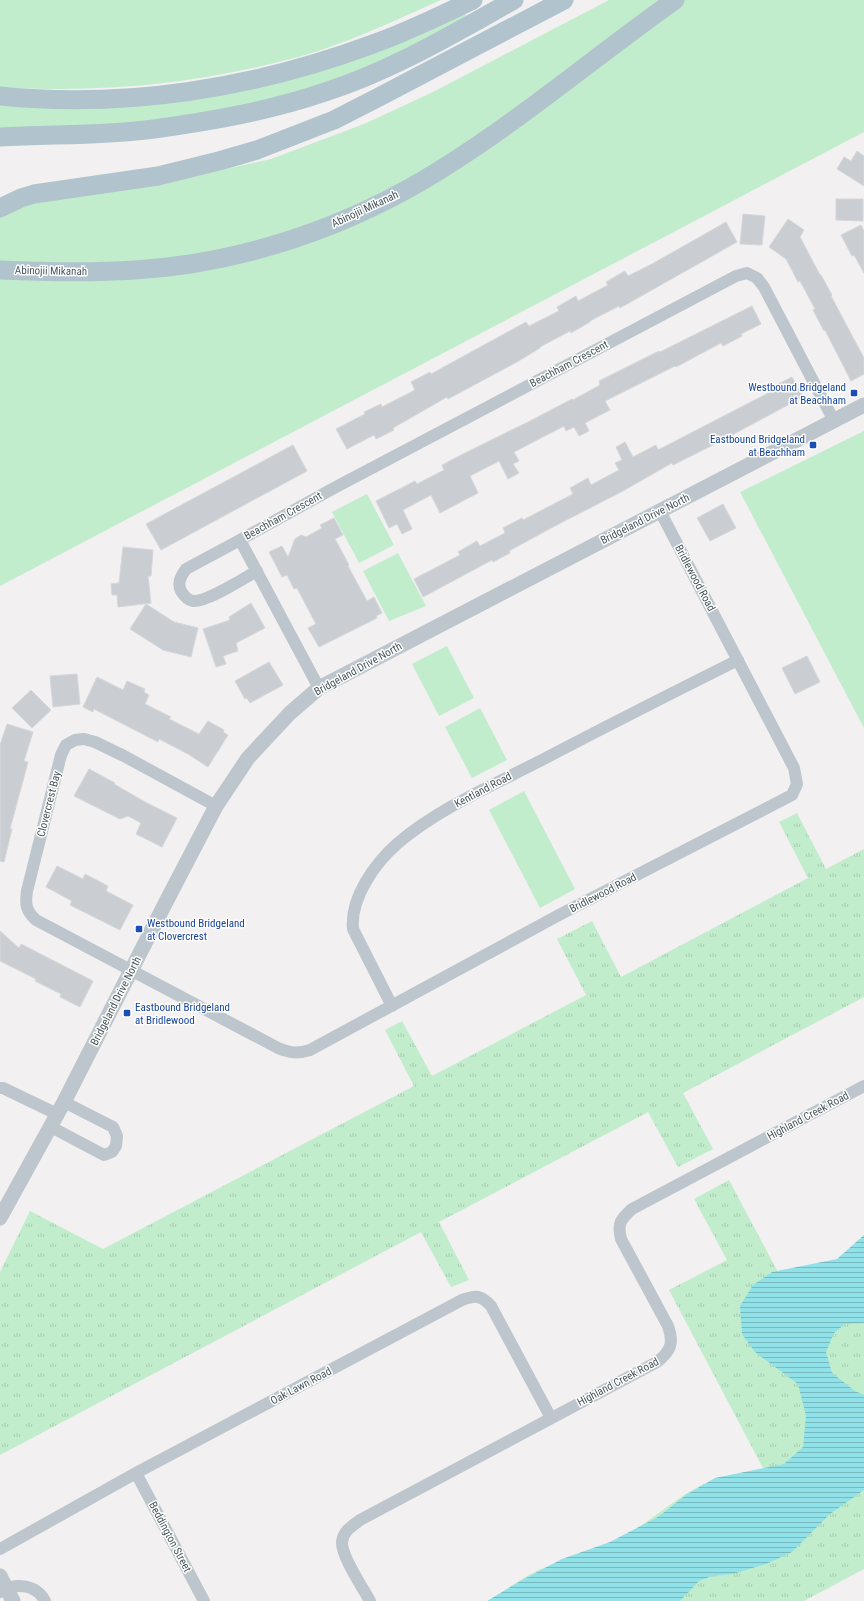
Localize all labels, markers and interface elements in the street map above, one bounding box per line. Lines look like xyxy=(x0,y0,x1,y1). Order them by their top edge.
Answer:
street label: Abinojii Mikanah xyxy=(330,188,400,230)
street label: Abinojii Mikanah xyxy=(15,264,87,278)
street label: Beachham Crescent xyxy=(528,338,610,390)
place label: Westbound Bridgeland at Beachham xyxy=(748,381,846,407)
marker: Westbound Bridgeland at Beachham xyxy=(849,388,859,398)
place label: Eastbound Bridgeland at Beachham xyxy=(710,433,805,459)
marker: Eastbound Bridgeland at Beachham xyxy=(808,440,818,450)
street label: Beachham Crescent xyxy=(242,489,324,543)
street label: Bridgeland Drive North xyxy=(598,491,692,547)
street label: Bridlewood Road xyxy=(672,543,718,613)
street label: Bridgeland Drive North xyxy=(312,640,404,698)
street label: Clovercrest Bay xyxy=(35,769,64,838)
street label: Kentland Road xyxy=(452,770,514,810)
street label: Bridlewood Road xyxy=(567,871,639,915)
place label: Westbound Bridgeland at Clovercrest xyxy=(147,917,245,943)
marker: Westbound Bridgeland at Clovercrest xyxy=(134,924,144,934)
street label: Bridgeland Drive North xyxy=(88,954,144,1048)
place label: Eastbound Bridgeland at Bridlewood xyxy=(135,1001,230,1027)
marker: Eastbound Bridgeland at Bridlewood xyxy=(122,1008,132,1018)
street label: Highland Creek Road xyxy=(765,1089,851,1143)
street label: Highland Creek Road xyxy=(575,1355,661,1409)
street label: Oak Lawn Road xyxy=(268,1365,334,1407)
street label: Beddington Street xyxy=(146,1500,194,1574)

